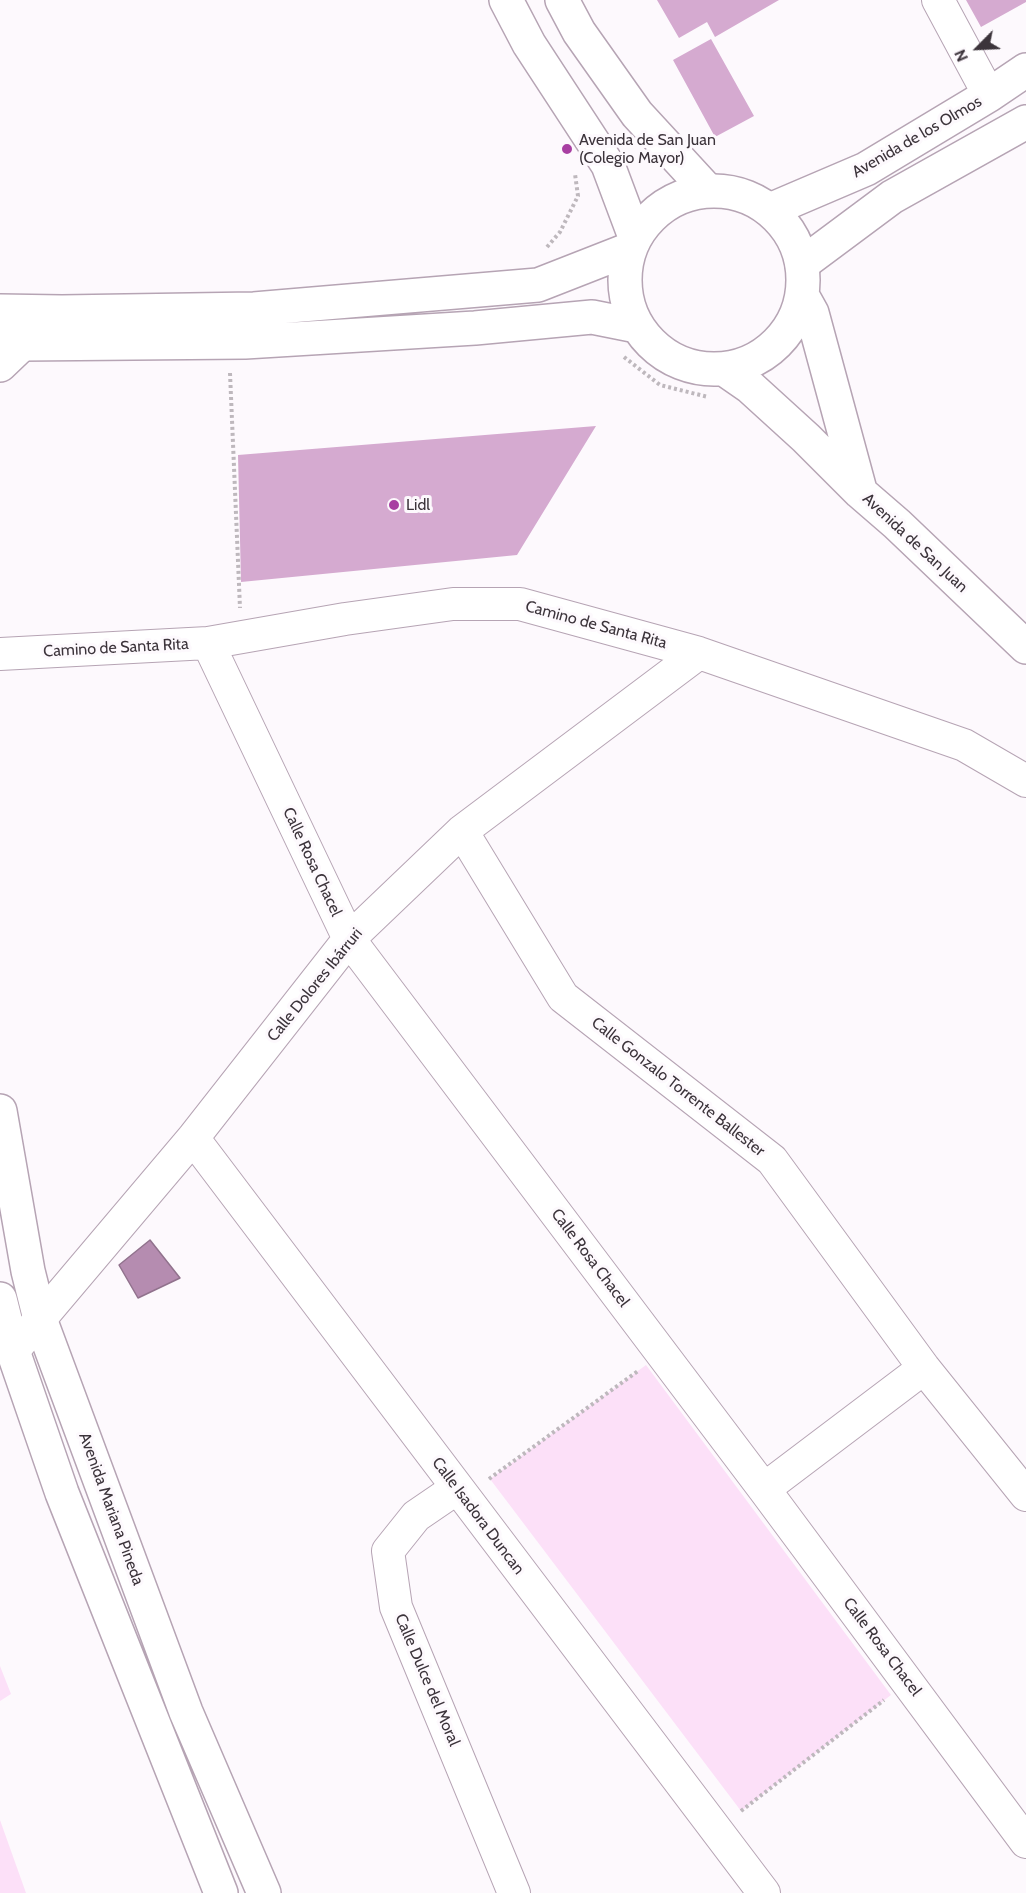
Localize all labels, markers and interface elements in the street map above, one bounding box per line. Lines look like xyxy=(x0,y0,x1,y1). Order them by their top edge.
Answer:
north arrow xyxy=(948,18,1008,78)
text: N xyxy=(950,46,972,65)
street label: Avenida de los Olmos xyxy=(849,92,985,182)
place label: Avenida de San Juan (Colegio Mayor) xyxy=(579,130,716,168)
marker: Avenida de San Juan (Colegio Mayor) xyxy=(560,142,574,156)
street label: Avenida de San Juan xyxy=(858,489,972,597)
place label: Lidl xyxy=(406,495,430,515)
marker: Lidl xyxy=(387,498,401,512)
street label: Camino de Santa Rita xyxy=(523,597,669,653)
street label: Camino de Santa Rita xyxy=(43,635,189,661)
street label: Calle Rosa Chacel xyxy=(278,804,346,920)
street label: Calle Dolores Ibárruri xyxy=(263,924,367,1046)
street label: Calle Gonzalo Torrente Ballester xyxy=(587,1013,769,1161)
street label: Calle Rosa Chacel xyxy=(547,1205,633,1311)
street label: Avenida Mariana Pineda xyxy=(74,1430,148,1588)
street label: Calle Isadora Duncan xyxy=(428,1454,528,1578)
street label: Calle Rosa Chacel xyxy=(839,1594,925,1700)
street label: Calle Dulce del Moral xyxy=(390,1611,464,1749)

